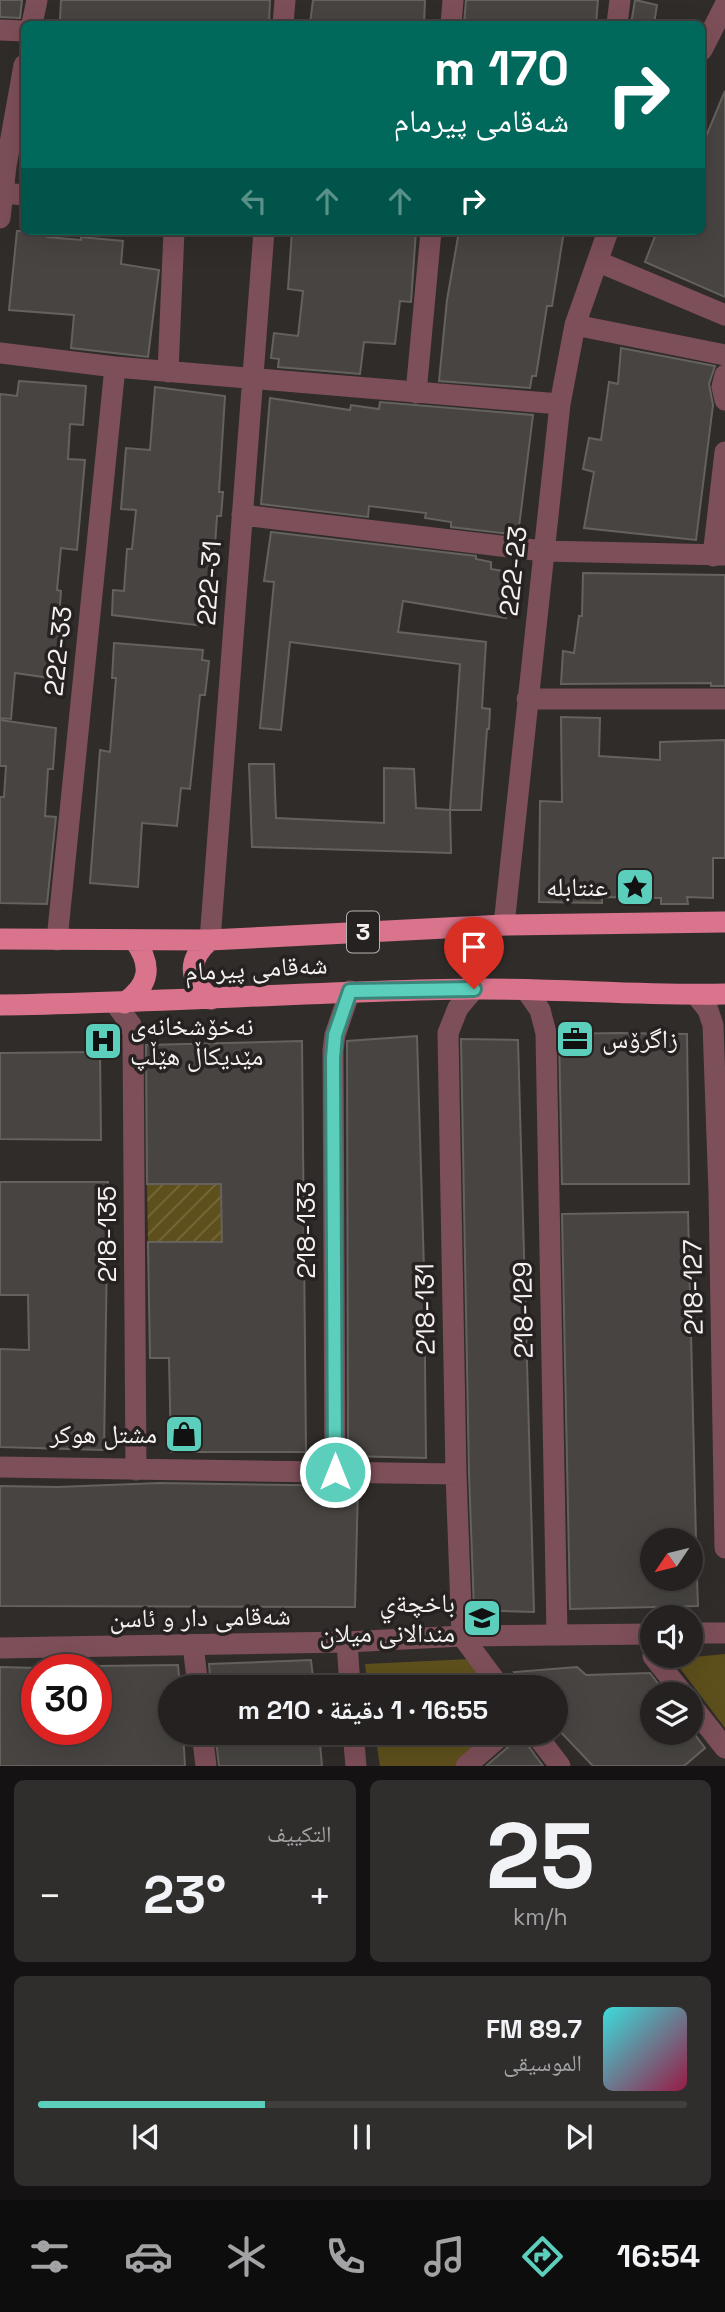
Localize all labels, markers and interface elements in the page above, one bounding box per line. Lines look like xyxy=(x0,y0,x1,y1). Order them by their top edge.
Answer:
text: 170 m xyxy=(434,37,569,99)
icon: right xyxy=(593,49,684,140)
text: شەقامی پیرمام xyxy=(393,101,569,141)
icon: left xyxy=(235,182,273,220)
icon: ahead xyxy=(308,182,346,220)
icon: ahead xyxy=(381,182,419,220)
icon: right xyxy=(454,182,492,220)
street label: 222-23 xyxy=(491,524,535,618)
street label: 222-31 xyxy=(189,539,229,627)
street label: 222-33 xyxy=(36,604,80,698)
place icon: عنتابله xyxy=(614,866,656,908)
place label: عنتابله xyxy=(546,870,608,904)
road number: 3 xyxy=(347,912,379,952)
pin xyxy=(444,917,504,989)
icon: arrive xyxy=(455,928,493,966)
street label: شەقامی پیرمام xyxy=(184,947,328,990)
place label: نەخۆشخانەی مێدیکاڵ هێڵپ xyxy=(130,1009,263,1073)
office icon: زاگرۆس xyxy=(554,1018,596,1060)
hospital icon: نەخۆشخانەی مێدیکاڵ هێڵپ xyxy=(82,1020,124,1062)
place label: زاگرۆس xyxy=(602,1022,678,1056)
street label: 218-133 xyxy=(289,1182,323,1278)
street label: 218-135 xyxy=(90,1186,124,1282)
street label: 218-127 xyxy=(675,1239,711,1335)
street label: 218-129 xyxy=(505,1261,541,1359)
street label: 218-131 xyxy=(407,1263,443,1355)
shop icon: مشتل هوكر xyxy=(163,1413,205,1455)
place label: مشتل هوكر xyxy=(49,1417,157,1451)
position arrow xyxy=(298,1435,372,1509)
north arrow xyxy=(640,1528,704,1591)
map controls xyxy=(640,1528,703,1745)
place label: باخچةي مندالانى ميلان xyxy=(320,1586,455,1650)
school or university icon: باخچةي مندالانى ميلان xyxy=(461,1597,503,1639)
street label: شەقامی دار و ئاسن xyxy=(109,1598,291,1636)
button: sound xyxy=(640,1605,703,1668)
speed limit sign: 30 xyxy=(21,1654,112,1745)
button: layers xyxy=(640,1682,703,1745)
text: 16:55 · 1 دقيقة · 210 m xyxy=(238,1693,488,1727)
text: 25 xyxy=(486,1798,595,1915)
text: التكييف xyxy=(267,1819,332,1849)
text: 23° xyxy=(143,1862,226,1928)
text: − xyxy=(38,1872,62,1920)
text: + xyxy=(308,1872,332,1920)
text: km/h xyxy=(513,1902,568,1932)
text: 89.7 FM xyxy=(486,2012,582,2046)
text: الموسيقى xyxy=(503,2048,582,2078)
icon: previous xyxy=(127,2118,165,2156)
icon: pause xyxy=(343,2118,381,2156)
icon: next xyxy=(560,2118,598,2156)
icon: filters xyxy=(25,2232,74,2281)
icon: car xyxy=(124,2232,173,2281)
icon: climate xyxy=(222,2232,271,2281)
icon: phone xyxy=(321,2232,370,2281)
icon: music xyxy=(420,2232,469,2281)
icon: directions xyxy=(518,2232,567,2281)
text: 16:54 xyxy=(617,2236,700,2276)

